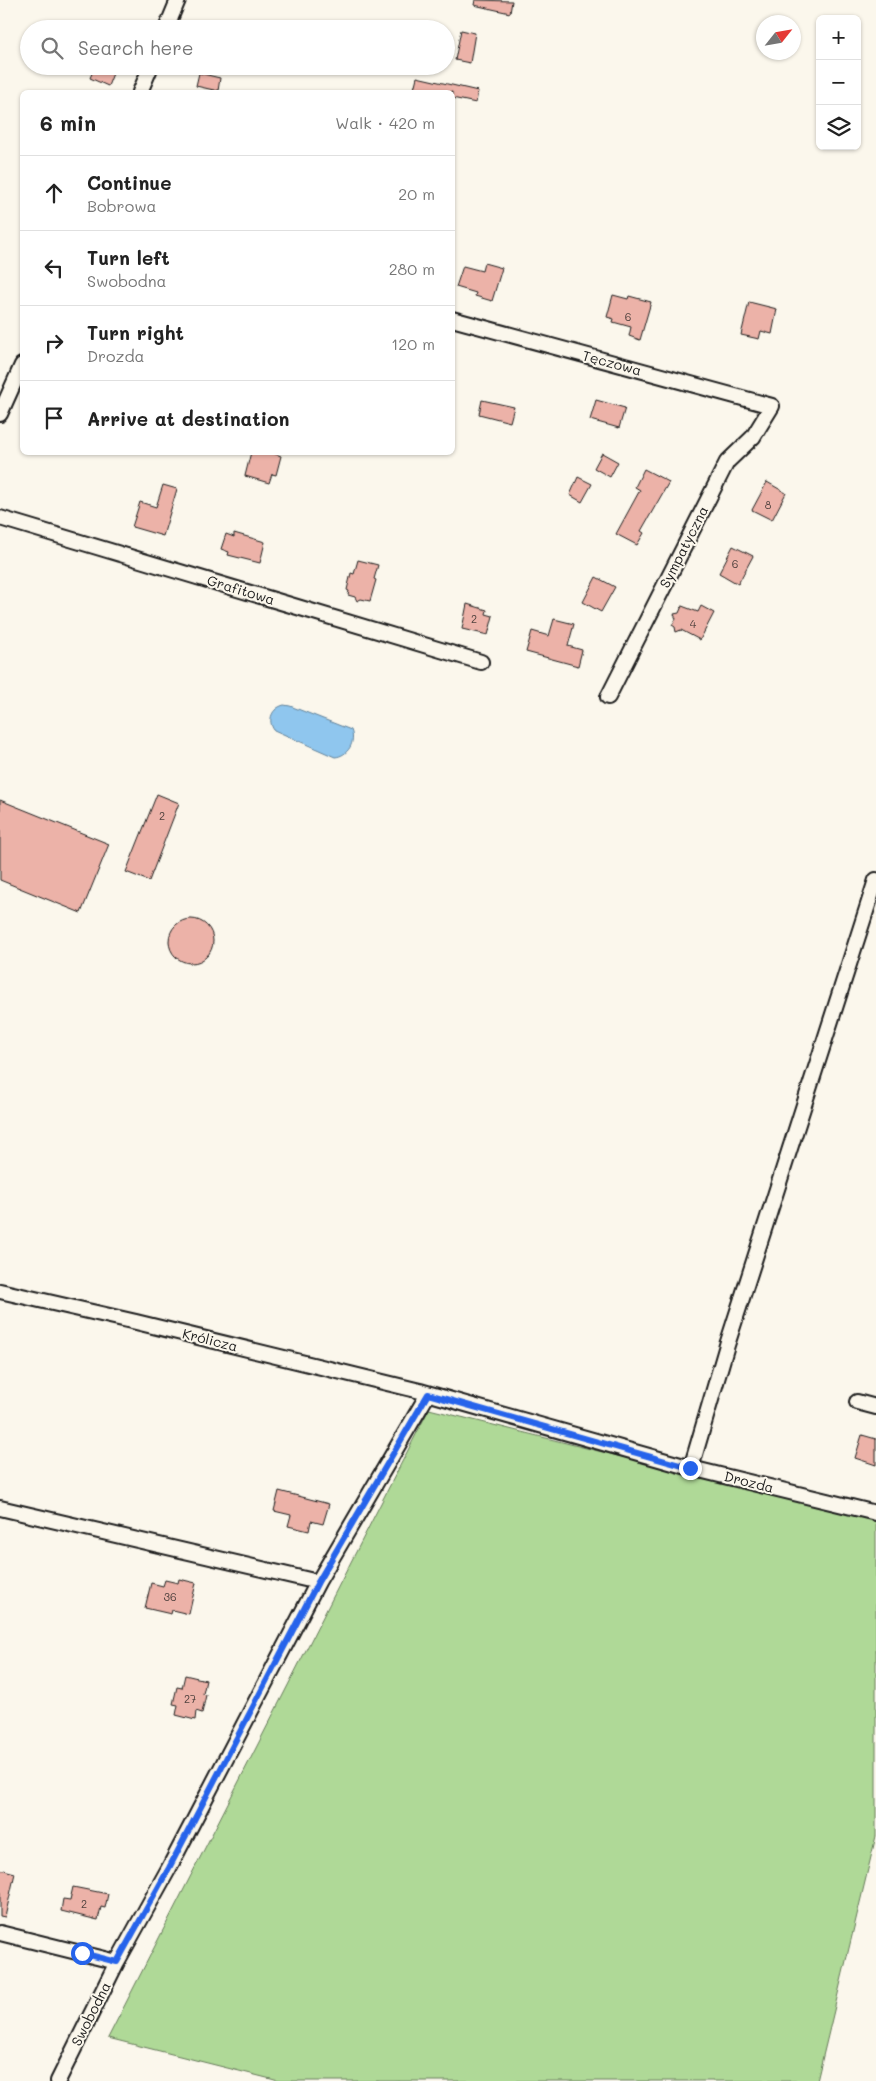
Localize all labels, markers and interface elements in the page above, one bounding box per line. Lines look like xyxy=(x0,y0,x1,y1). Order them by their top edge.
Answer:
north arrow xyxy=(756,15,801,60)
map controls xyxy=(816,15,861,150)
button: + xyxy=(816,15,861,60)
search box xyxy=(20,20,455,75)
icon: search xyxy=(38,34,66,62)
text: Search here xyxy=(78,35,194,60)
button: − xyxy=(816,60,861,105)
button: layers xyxy=(816,105,861,150)
text: 6 min xyxy=(40,109,96,136)
text: Walk · 420 m xyxy=(335,112,435,133)
text: Continue xyxy=(87,170,172,195)
icon: ahead xyxy=(40,179,68,207)
text: 20 m xyxy=(398,183,435,204)
text: Bobrowa xyxy=(87,195,157,216)
text: Turn left xyxy=(87,245,170,270)
icon: left xyxy=(40,254,68,282)
text: 280 m xyxy=(389,258,435,279)
text: Swobodna xyxy=(87,270,167,291)
house number: 6 xyxy=(625,309,631,324)
text: Turn right xyxy=(87,320,184,345)
icon: right xyxy=(40,329,68,357)
text: 120 m xyxy=(391,333,435,354)
text: Drozda xyxy=(87,345,145,366)
street label: Tęczowa xyxy=(581,346,644,380)
icon: arrive xyxy=(40,404,68,432)
text: Arrive at destination xyxy=(87,406,290,431)
house number: 8 xyxy=(765,497,772,512)
street label: Sympatyczna xyxy=(655,503,712,591)
house number: 6 xyxy=(732,556,738,571)
street label: Grafitowa xyxy=(205,570,277,609)
house number: 2 xyxy=(471,611,477,626)
house number: 4 xyxy=(690,616,697,631)
house number: 2 xyxy=(159,808,165,823)
street label: Królicza xyxy=(180,1323,240,1356)
route end xyxy=(679,1457,702,1480)
street label: Drozda xyxy=(722,1466,776,1497)
house number: 36 xyxy=(163,1589,177,1604)
house number: 27 xyxy=(184,1691,196,1706)
house number: 2 xyxy=(81,1896,87,1911)
route start xyxy=(71,1942,94,1965)
street label: Swobodna xyxy=(66,1978,115,2049)

